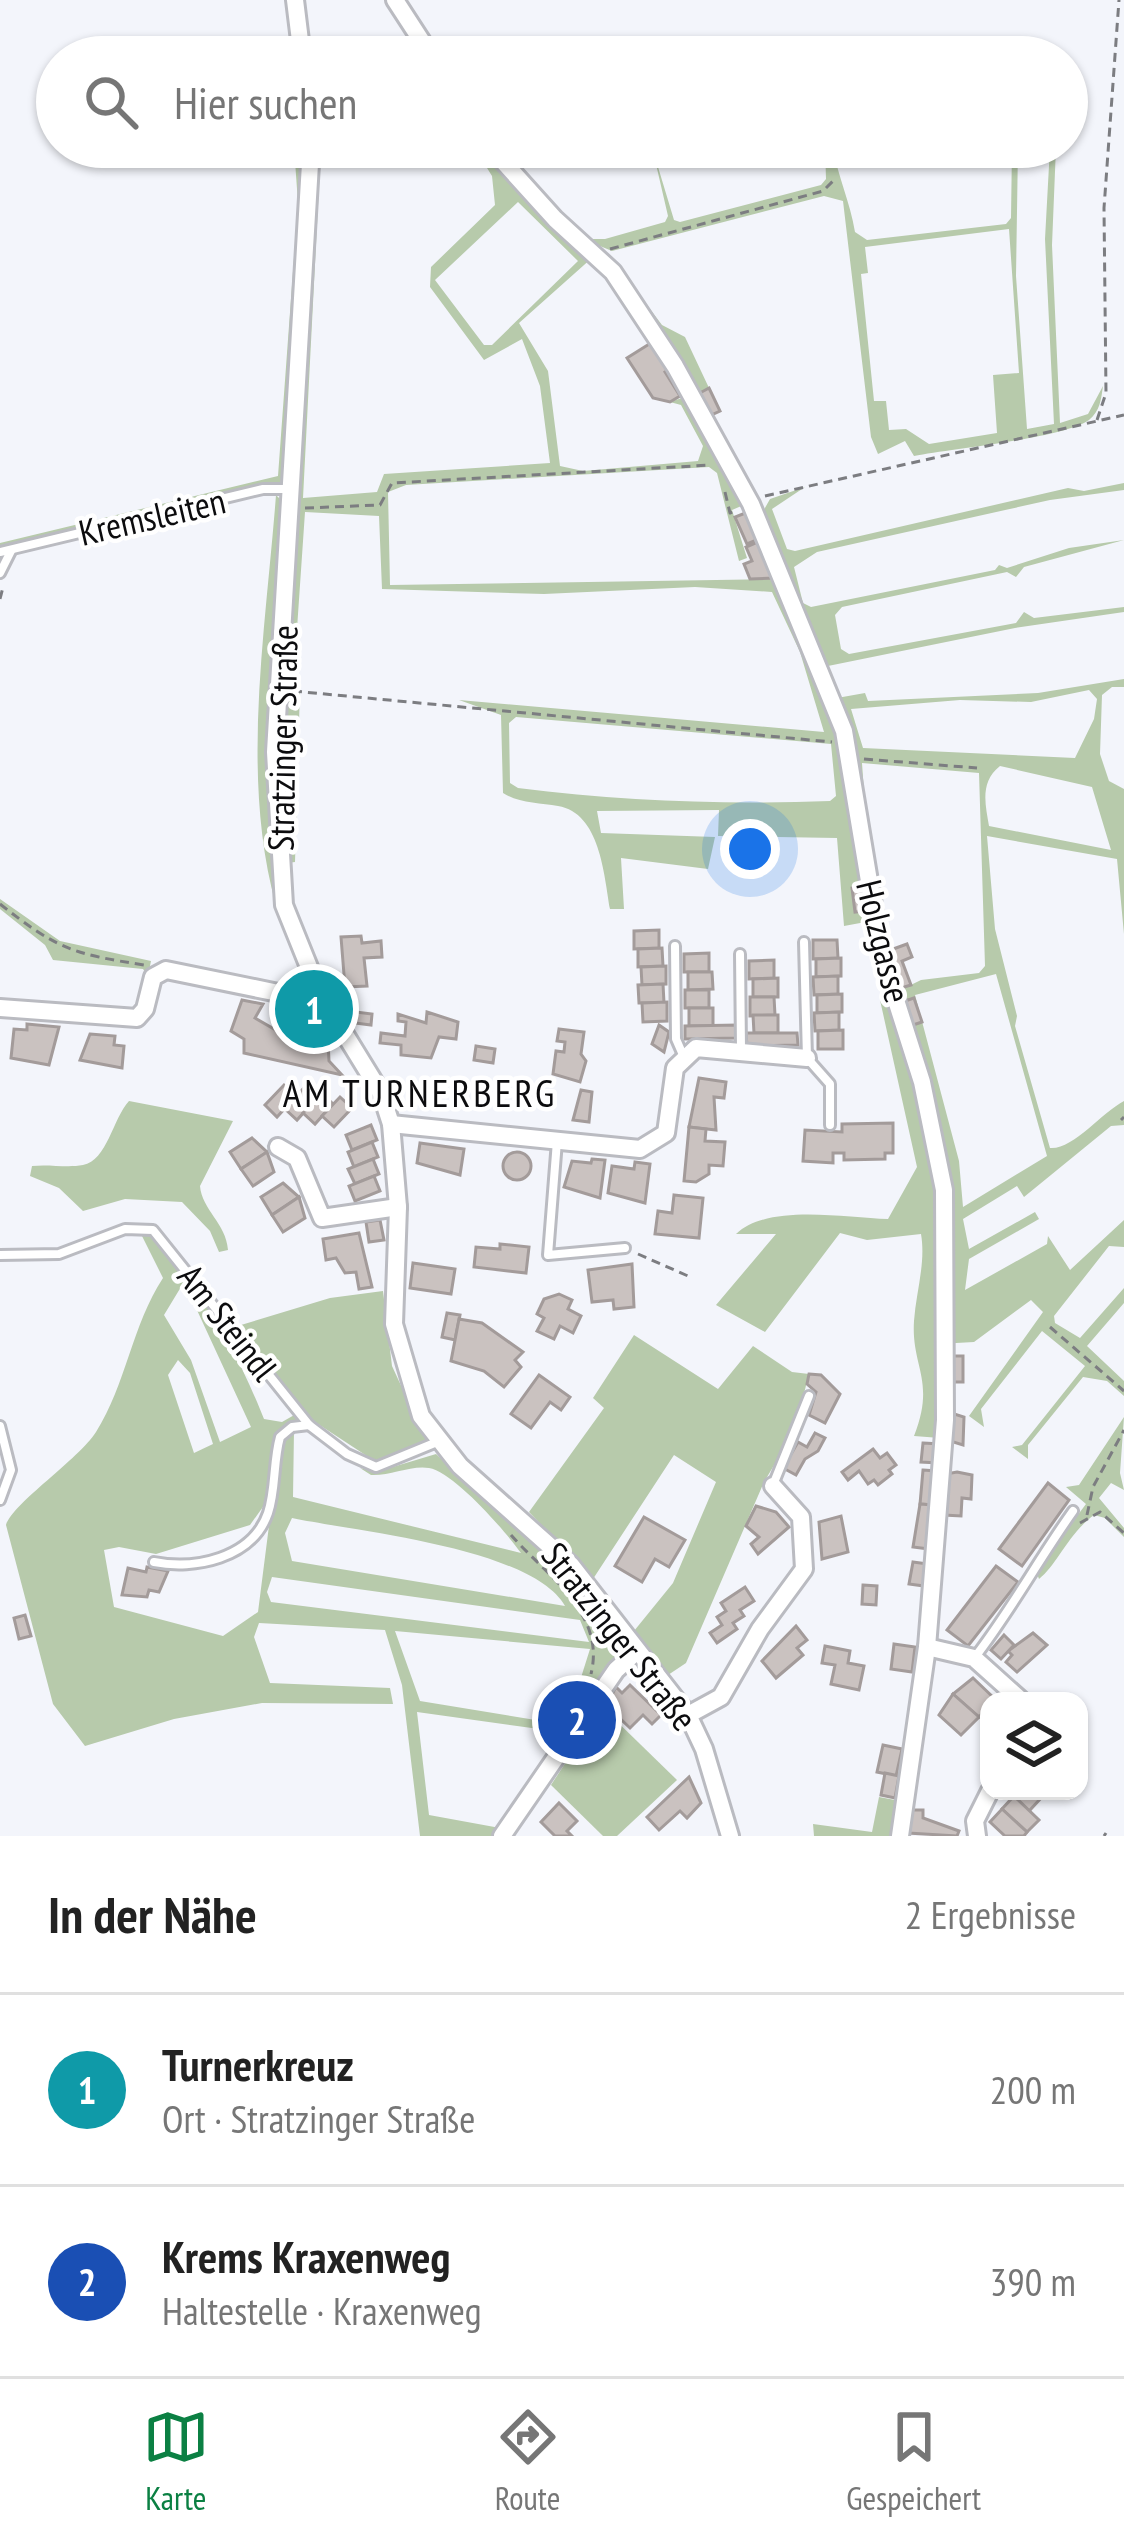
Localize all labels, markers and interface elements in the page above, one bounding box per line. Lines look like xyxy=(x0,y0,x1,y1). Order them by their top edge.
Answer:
search box xyxy=(36,36,1088,168)
icon: search xyxy=(78,69,144,135)
text: Hier suchen xyxy=(174,73,357,131)
street label: Kremsleiten xyxy=(74,476,230,556)
street label: Stratzinger Straße xyxy=(257,625,307,851)
your location xyxy=(720,819,780,879)
street label: Holzgasse xyxy=(846,875,922,1007)
pin: 1 xyxy=(275,964,353,1054)
district label: AM TURNERBERG xyxy=(283,1067,557,1118)
street label: Am Steindl xyxy=(168,1254,289,1390)
street label: Stratzinger Straße xyxy=(532,1532,708,1740)
pin: 2 xyxy=(538,1675,616,1765)
map controls xyxy=(980,1692,1088,1800)
button: layers xyxy=(980,1692,1088,1800)
text: In der Nähe xyxy=(48,1881,257,1947)
text: 2 Ergebnisse xyxy=(905,1889,1076,1940)
text: Turnerkreuz xyxy=(162,2035,354,2093)
text: 1 xyxy=(78,2064,96,2115)
text: 200 m xyxy=(990,2064,1076,2115)
text: Ort · Stratzinger Straße xyxy=(162,2093,475,2144)
text: Krems Kraxenweg xyxy=(162,2227,451,2285)
text: 2 xyxy=(78,2256,96,2307)
text: 390 m xyxy=(990,2256,1076,2307)
text: Haltestelle · Kraxenweg xyxy=(162,2285,482,2336)
tab: Karte xyxy=(143,2404,209,2519)
tab: Route xyxy=(495,2404,561,2519)
tab: Gespeichert xyxy=(846,2404,981,2519)

